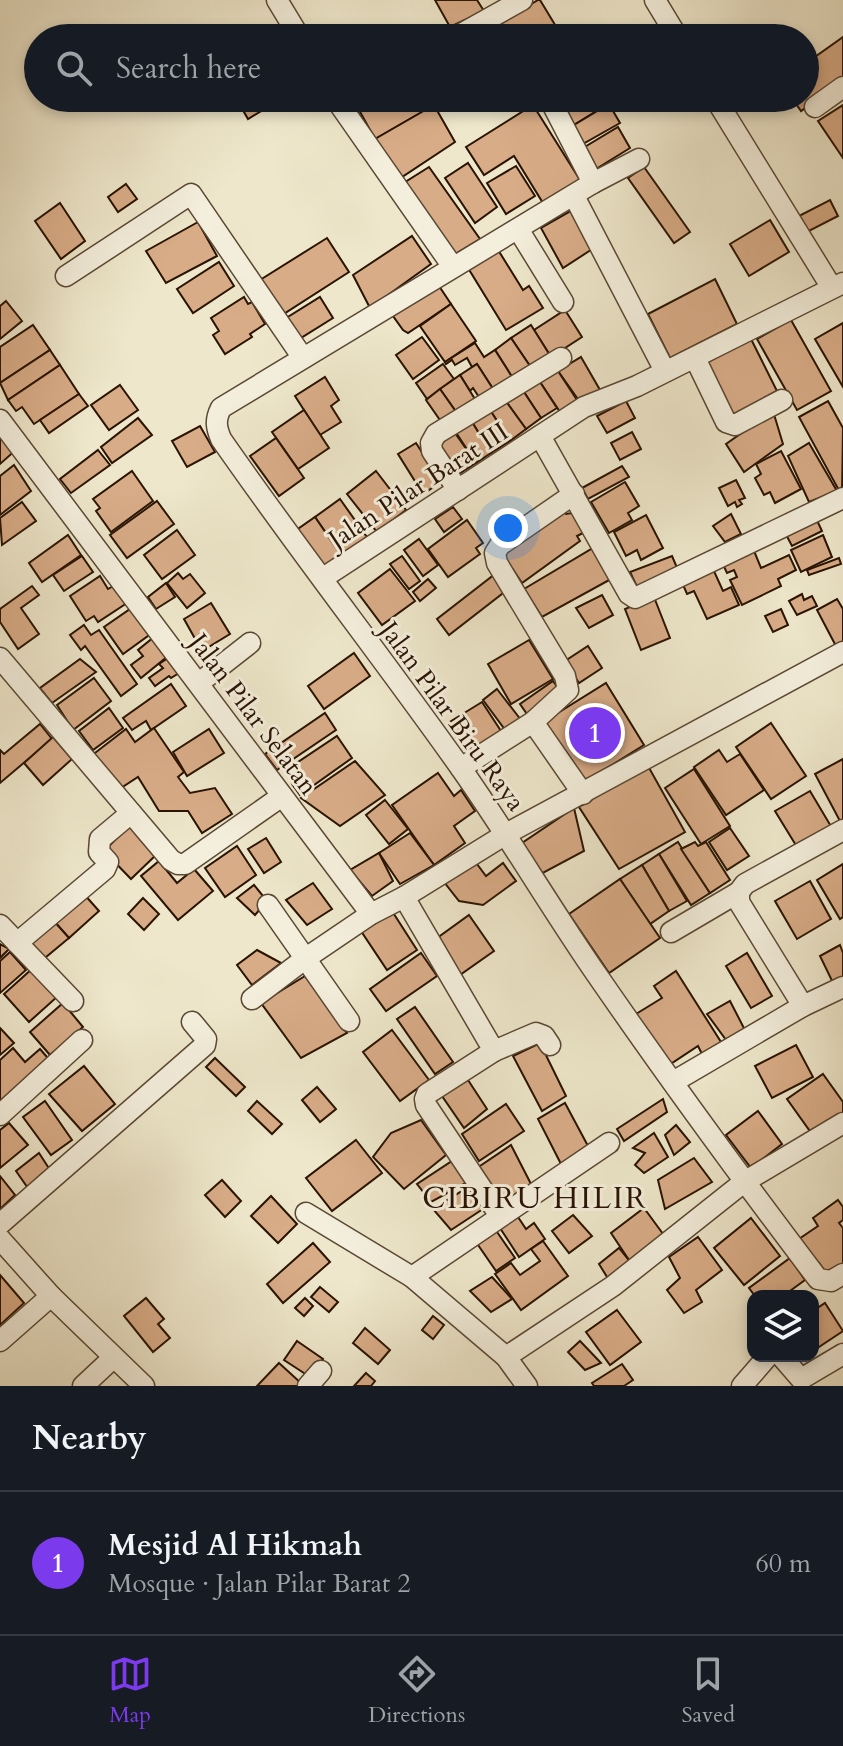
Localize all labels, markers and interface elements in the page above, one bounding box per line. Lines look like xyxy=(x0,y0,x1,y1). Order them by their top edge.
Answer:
search box xyxy=(24,24,819,112)
icon: search xyxy=(52,46,96,90)
text: Search here xyxy=(116,48,261,89)
street label: Jalan Pilar Barat III xyxy=(318,414,515,559)
your location xyxy=(488,508,528,548)
street label: Jalan Pilar Biru Raya xyxy=(369,611,533,818)
street label: Jalan Pilar Selatan xyxy=(179,623,326,802)
pin: 1 xyxy=(569,703,621,763)
district label: CIBIRU HILIR xyxy=(422,1178,648,1219)
map controls xyxy=(747,1290,819,1362)
button: layers xyxy=(747,1290,819,1362)
text: Nearby xyxy=(32,1415,147,1461)
text: Mesjid Al Hikmah xyxy=(108,1525,362,1566)
text: 1 xyxy=(51,1546,65,1581)
text: 60 m xyxy=(755,1546,811,1581)
text: Mosque · Jalan Pilar Barat 2 xyxy=(108,1566,411,1601)
tab: Map xyxy=(108,1652,152,1730)
tab: Directions xyxy=(368,1652,465,1730)
tab: Saved xyxy=(682,1652,735,1730)

